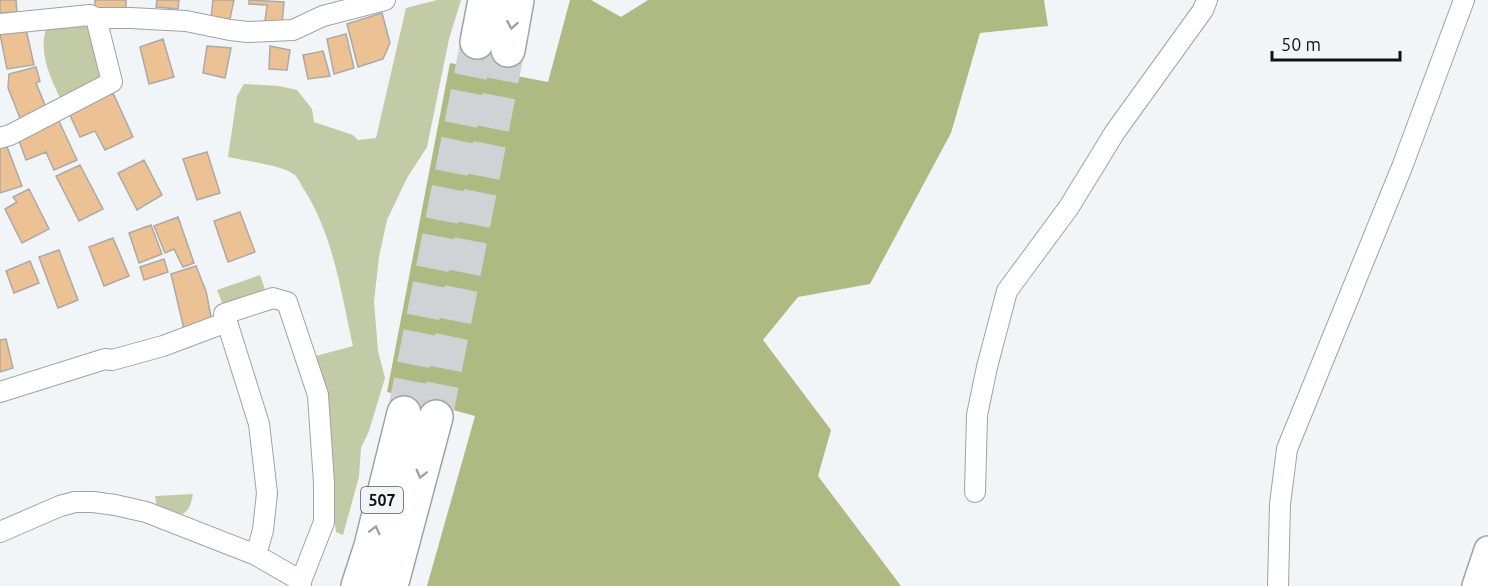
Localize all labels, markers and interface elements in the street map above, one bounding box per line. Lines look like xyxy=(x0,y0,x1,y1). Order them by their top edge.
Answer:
one-way arrow xyxy=(506,19,519,29)
scale bar xyxy=(1272,24,1400,62)
text: 50 m xyxy=(1281,34,1321,54)
one-way arrow xyxy=(416,469,429,479)
road number: 507 xyxy=(361,487,403,513)
one-way arrow xyxy=(367,525,380,535)

